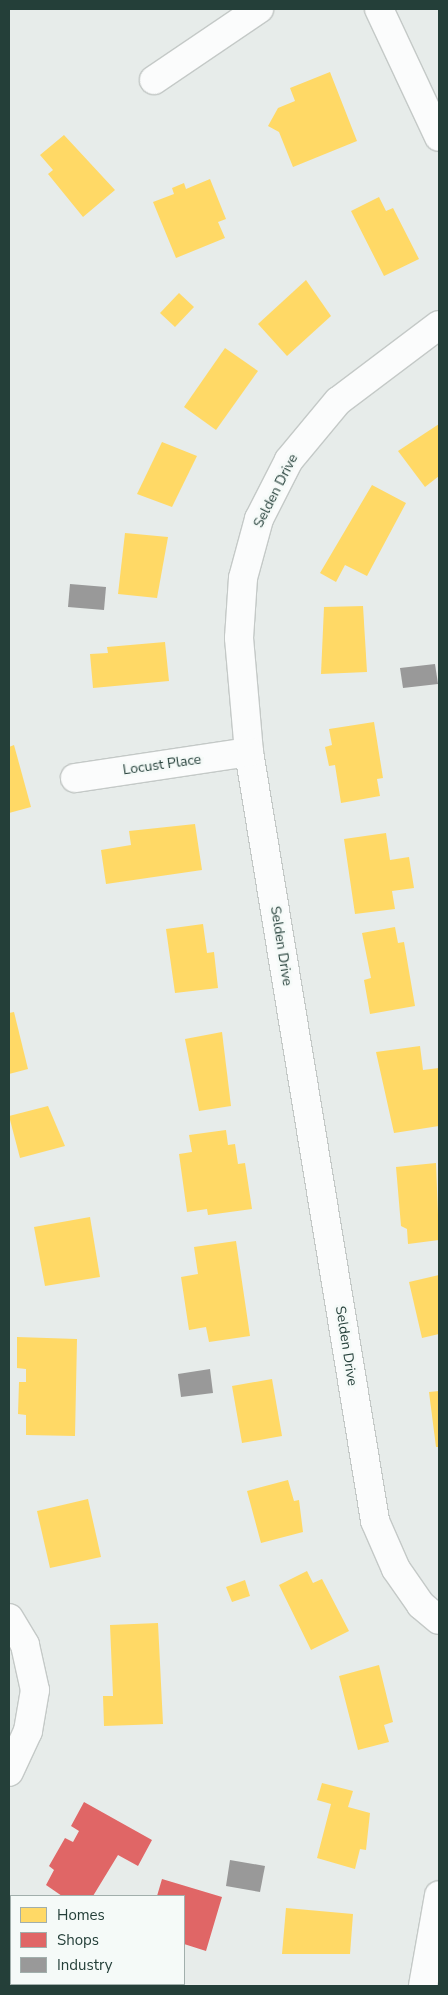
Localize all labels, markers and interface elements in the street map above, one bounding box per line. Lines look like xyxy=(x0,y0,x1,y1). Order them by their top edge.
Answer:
street label: Selden Drive xyxy=(250,451,302,531)
street label: Locust Place xyxy=(122,751,202,779)
street label: Selden Drive xyxy=(266,905,296,987)
street label: Selden Drive xyxy=(331,1305,361,1387)
legend xyxy=(10,1895,185,1985)
text: Homes xyxy=(57,1905,105,1925)
text: Shops xyxy=(57,1930,99,1950)
text: Industry xyxy=(57,1955,112,1975)

